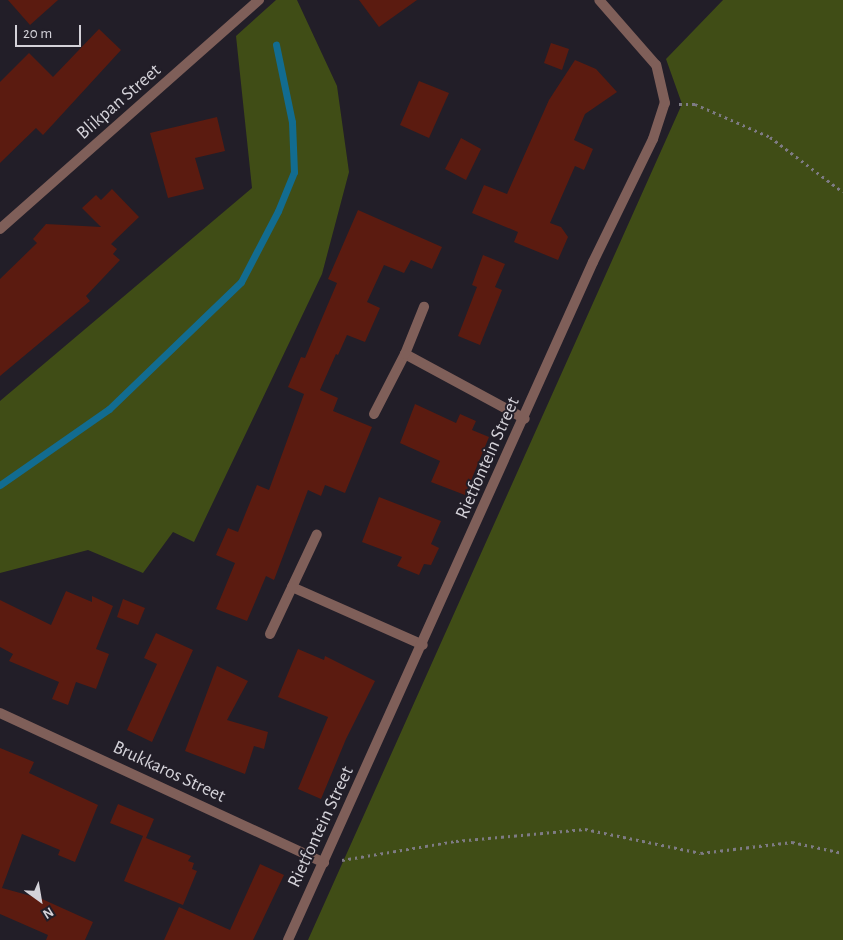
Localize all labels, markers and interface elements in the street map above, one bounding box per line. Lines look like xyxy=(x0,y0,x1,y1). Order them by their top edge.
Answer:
scale bar xyxy=(18,15,84,47)
text: 20 m xyxy=(23,26,52,41)
street label: Blikpan Street xyxy=(72,59,166,145)
street label: Rietfontein Street xyxy=(451,393,525,523)
street label: Brukkaros Street xyxy=(109,736,229,808)
street label: Rietfontein Street xyxy=(283,763,359,891)
north arrow xyxy=(15,875,65,925)
text: N xyxy=(40,904,56,921)

